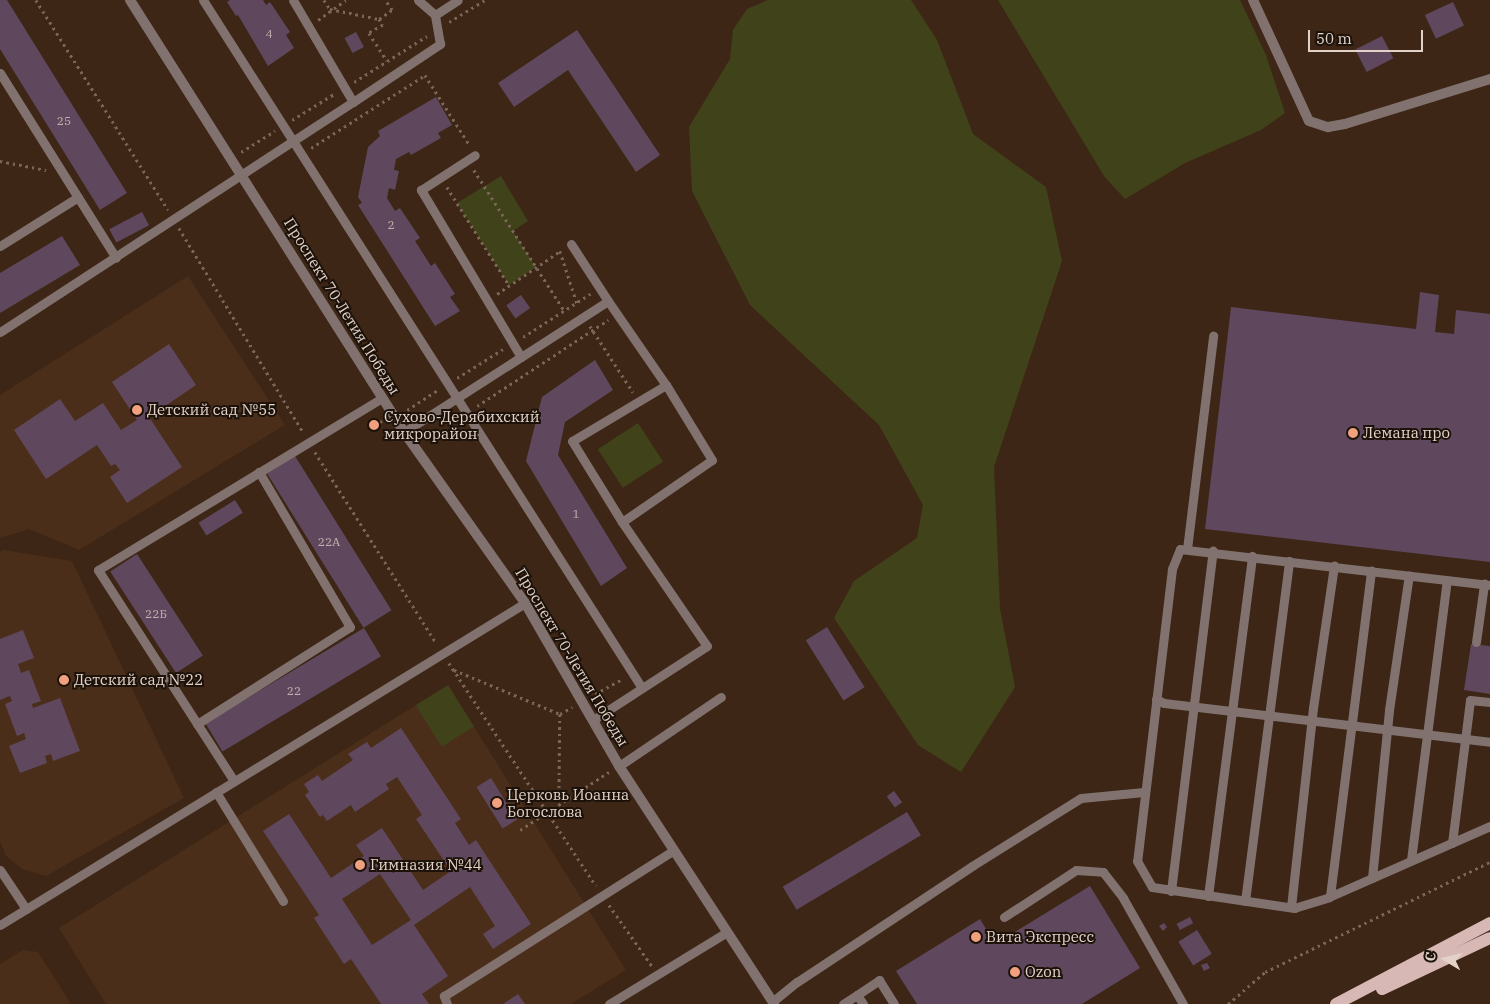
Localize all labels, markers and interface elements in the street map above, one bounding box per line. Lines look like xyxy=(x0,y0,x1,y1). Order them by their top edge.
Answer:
scale bar xyxy=(1310,20,1425,52)
house number: 4 xyxy=(265,27,273,41)
text: 50 m xyxy=(1316,29,1352,48)
house number: 25 xyxy=(57,114,71,128)
street label: Проспект 70-Летия Победы xyxy=(280,214,404,398)
house number: 2 xyxy=(387,218,395,232)
place label: Детский сад №55 xyxy=(147,401,276,419)
marker: Детский сад №55 xyxy=(131,404,143,416)
place label: Сухово-Дерябихский микрорайон xyxy=(384,407,540,442)
marker: Сухово-Дерябихский микрорайон xyxy=(368,419,380,431)
place label: Лемана про xyxy=(1363,424,1450,442)
marker: Лемана про xyxy=(1347,427,1359,439)
house number: 1 xyxy=(572,507,580,521)
house number: 22А xyxy=(318,535,340,549)
street label: Проспект 70-Летия Победы xyxy=(512,565,632,749)
house number: 22Б xyxy=(145,607,167,621)
place label: Детский сад №22 xyxy=(74,671,203,689)
marker: Детский сад №22 xyxy=(58,674,70,686)
house number: 22 xyxy=(287,684,301,698)
place label: Церковь Иоанна Богослова xyxy=(507,785,629,820)
marker: Церковь Иоанна Богослова xyxy=(491,797,503,809)
place label: Гимназия №44 xyxy=(370,856,482,874)
marker: Гимназия №44 xyxy=(354,859,366,871)
place label: Вита Экспресс xyxy=(986,928,1094,946)
marker: Вита Экспресс xyxy=(970,931,982,943)
north arrow xyxy=(1420,934,1470,984)
text: С xyxy=(1421,951,1440,963)
place label: Ozon xyxy=(1025,963,1061,981)
marker: Ozon xyxy=(1009,966,1021,978)

